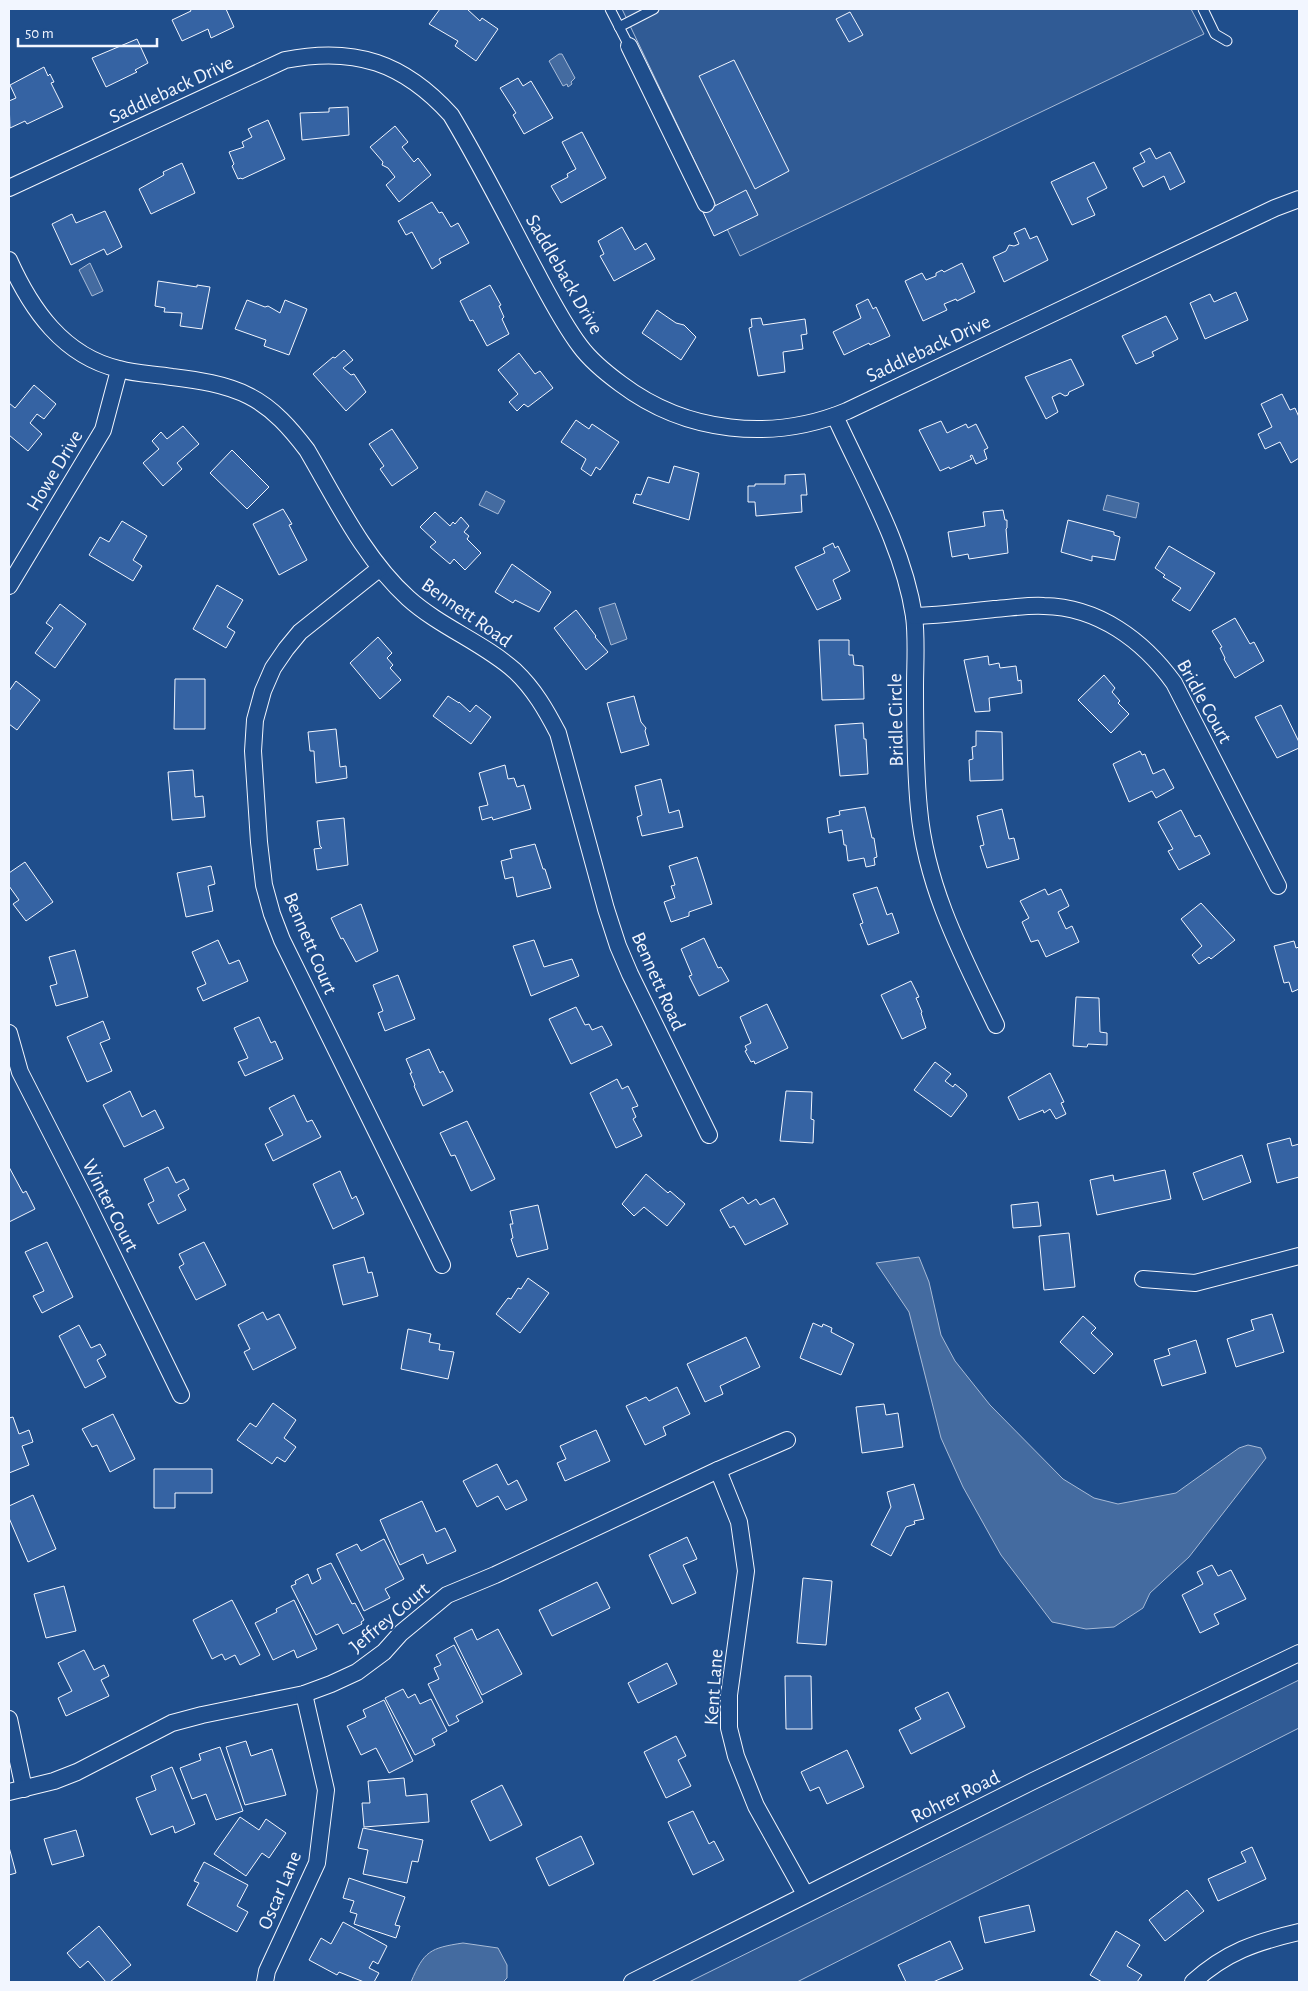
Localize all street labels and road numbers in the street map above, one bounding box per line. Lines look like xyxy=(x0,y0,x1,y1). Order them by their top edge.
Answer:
street label: Saddleback Drive xyxy=(106,52,237,127)
street label: Saddleback Drive xyxy=(522,211,606,338)
street label: Saddleback Drive xyxy=(863,311,994,386)
street label: Howe Drive xyxy=(23,427,87,514)
street label: Bennett Road xyxy=(418,574,515,651)
street label: Bridle Court xyxy=(1173,656,1236,747)
street label: Bridle Circle xyxy=(885,673,907,767)
street label: Bennett Court xyxy=(280,890,341,998)
street label: Bennett Road xyxy=(628,929,689,1034)
street label: Winter Court xyxy=(78,1156,142,1255)
street label: Jeffrey Court xyxy=(346,1578,434,1657)
street label: Kent Lane xyxy=(701,1648,727,1726)
street label: Rohrer Road xyxy=(908,1767,1003,1827)
street label: Oscar Lane xyxy=(254,1848,305,1933)

